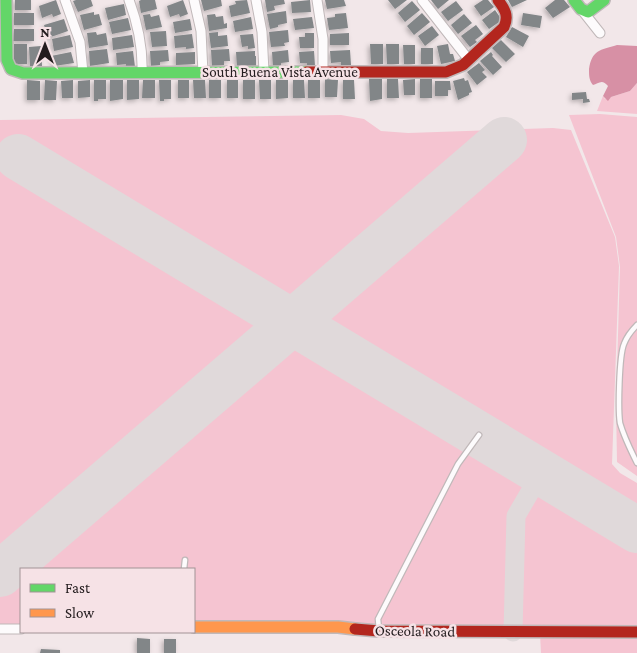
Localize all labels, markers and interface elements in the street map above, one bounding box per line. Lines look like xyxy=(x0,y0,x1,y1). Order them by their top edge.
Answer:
north arrow xyxy=(20,20,70,70)
text: N xyxy=(40,24,50,40)
street label: South Buena Vista Avenue xyxy=(202,64,358,80)
legend xyxy=(20,568,195,633)
text: Fast xyxy=(65,580,91,596)
text: Slow xyxy=(65,605,95,621)
street label: Osceola Road xyxy=(375,622,455,640)

